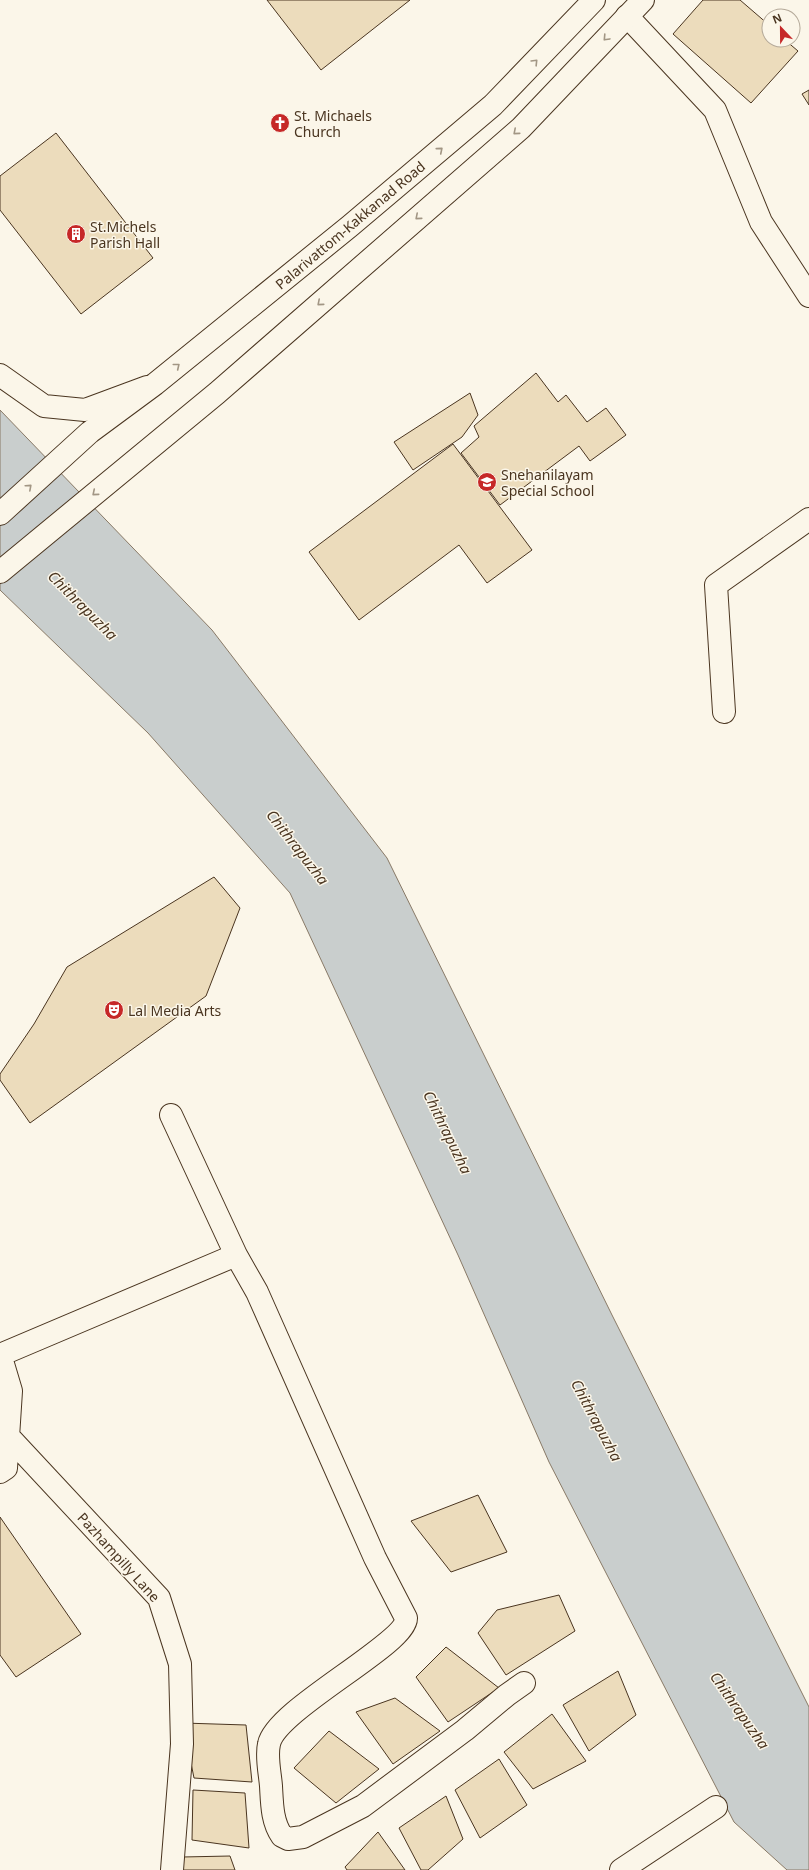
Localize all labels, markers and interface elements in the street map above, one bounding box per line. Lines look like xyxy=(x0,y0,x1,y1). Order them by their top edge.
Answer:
north arrow xyxy=(761,8,801,48)
text: N xyxy=(770,10,784,27)
one-way arrow xyxy=(604,34,611,41)
one-way arrow xyxy=(530,59,538,67)
place label: St. Michaels Church xyxy=(294,106,372,141)
church icon: St. Michaels Church xyxy=(269,112,291,134)
one-way arrow xyxy=(514,128,521,135)
one-way arrow xyxy=(435,148,442,155)
street label: Palarivattom-Kakkanad Road xyxy=(271,157,429,293)
one-way arrow xyxy=(415,213,423,220)
place label: St.Michels Parish Hall xyxy=(90,217,160,252)
building icon: St.Michels Parish Hall xyxy=(65,223,87,245)
one-way arrow xyxy=(317,298,325,306)
one-way arrow xyxy=(172,364,179,371)
place label: Snehanilayam Special School xyxy=(501,465,594,500)
school or university icon: Snehanilayam Special School xyxy=(476,471,498,493)
one-way arrow xyxy=(24,485,32,492)
one-way arrow xyxy=(92,489,100,496)
water label: Chithrapuzha xyxy=(44,566,122,644)
water label: Chithrapuzha xyxy=(262,805,334,889)
theatre icon: Lal Media Arts xyxy=(103,999,125,1021)
place label: Lal Media Arts xyxy=(128,1001,222,1020)
water label: Chithrapuzha xyxy=(419,1087,477,1177)
water label: Chithrapuzha xyxy=(567,1375,627,1465)
street label: Pazhampilly Lane xyxy=(74,1508,164,1606)
water label: Chithrapuzha xyxy=(706,1667,774,1753)

